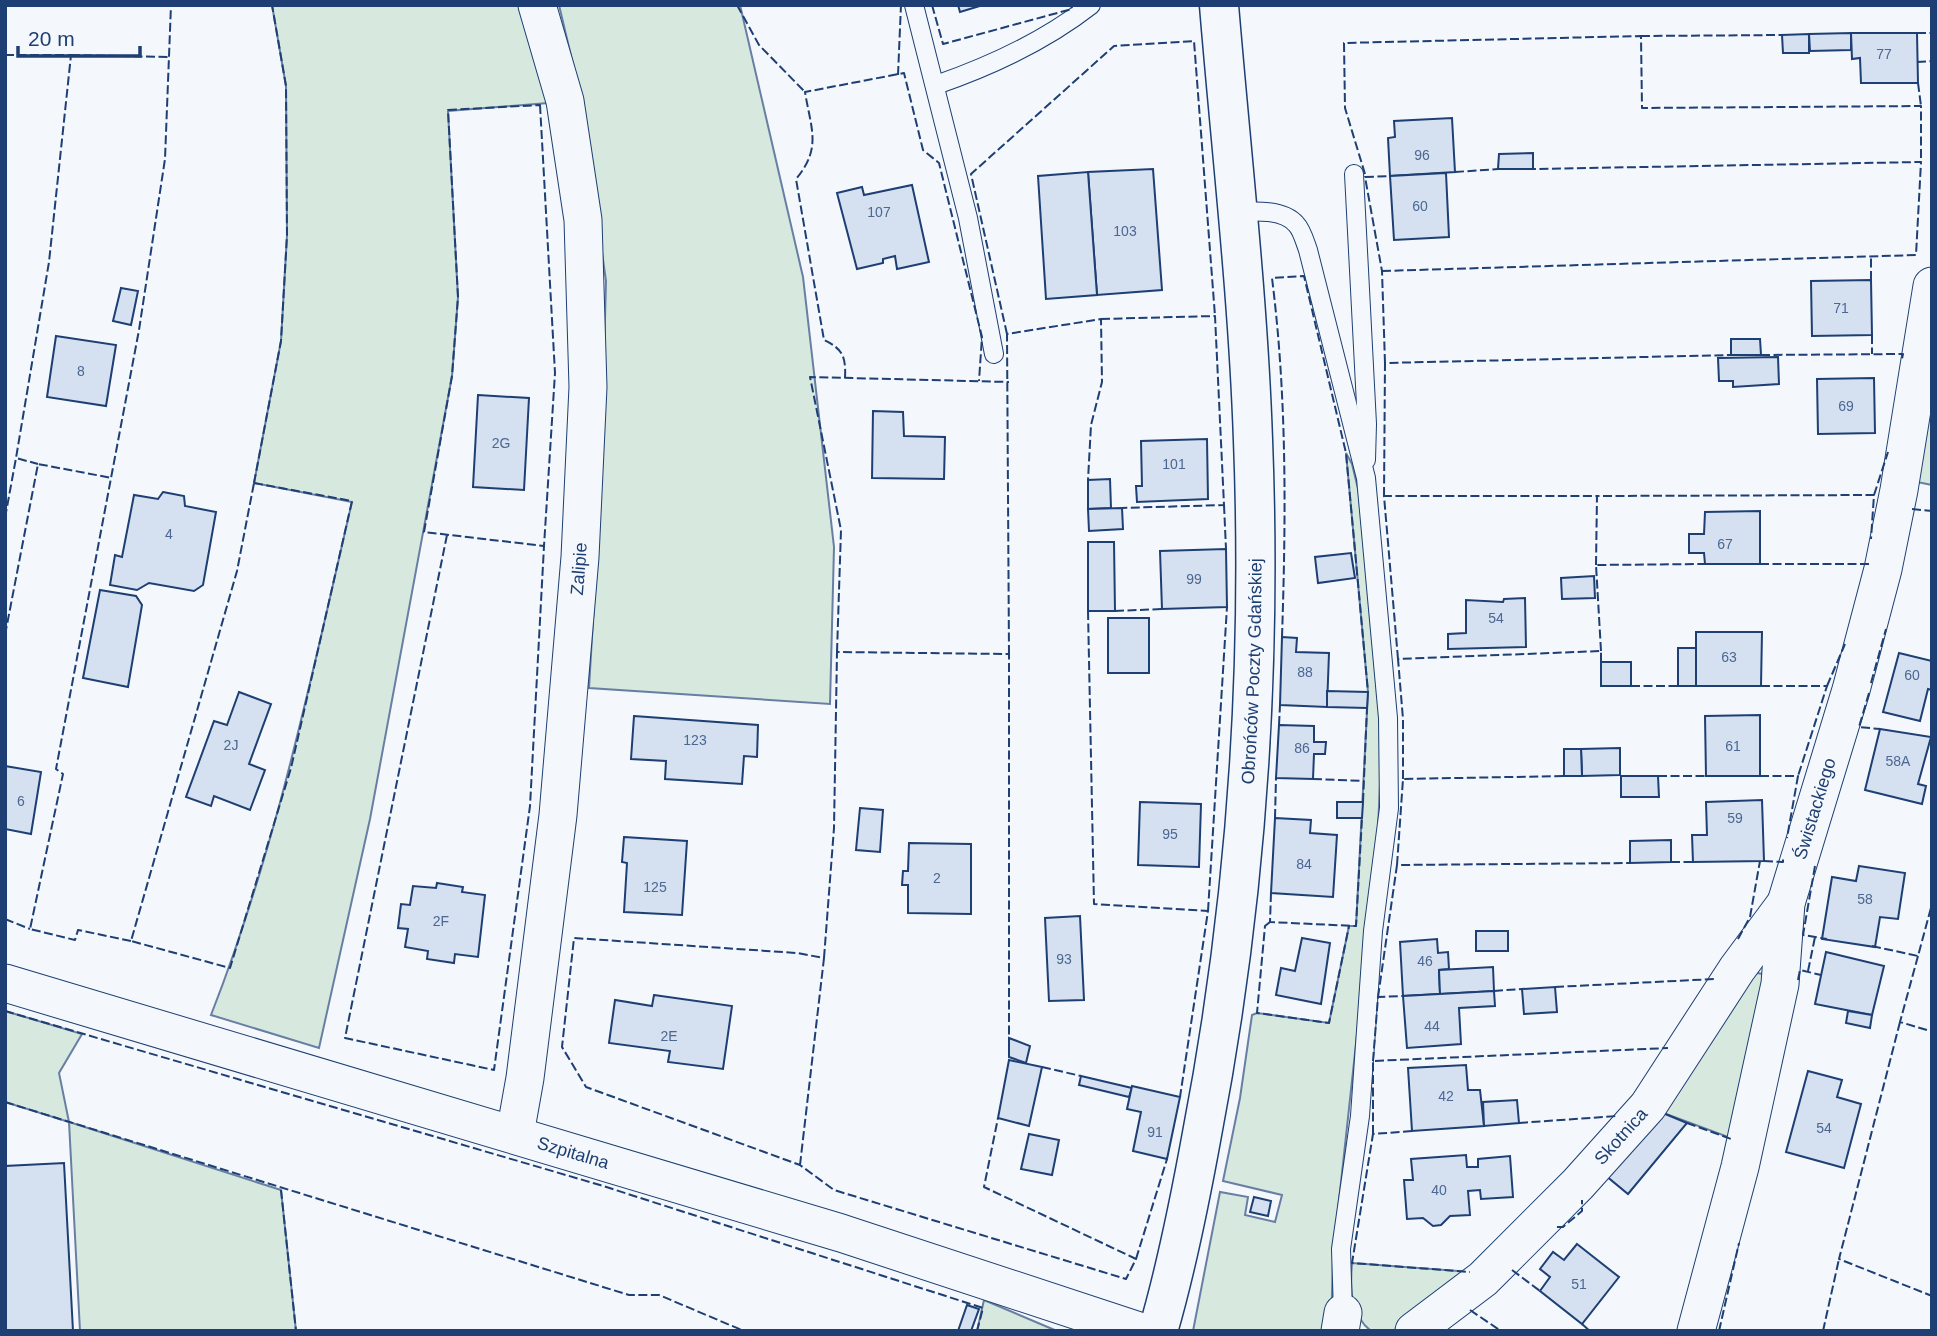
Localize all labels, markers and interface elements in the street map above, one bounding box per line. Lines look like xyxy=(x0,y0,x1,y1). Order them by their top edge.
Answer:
scale bar xyxy=(18,14,140,58)
text: 20 m xyxy=(28,27,75,50)
house number: 77 xyxy=(1876,46,1892,62)
house number: 96 xyxy=(1414,147,1430,163)
house number: 60 xyxy=(1412,198,1428,214)
house number: 107 xyxy=(867,204,891,220)
house number: 103 xyxy=(1113,223,1137,239)
house number: 71 xyxy=(1833,300,1849,316)
house number: 8 xyxy=(77,363,85,379)
house number: 69 xyxy=(1838,398,1854,414)
house number: 2G xyxy=(492,435,510,451)
house number: 101 xyxy=(1162,456,1186,472)
house number: 4 xyxy=(165,526,173,542)
house number: 67 xyxy=(1717,536,1733,552)
street label: Zalipie xyxy=(567,542,591,596)
street label: Obrońców Poczty Gdańskiej xyxy=(1238,558,1265,785)
house number: 99 xyxy=(1186,571,1202,587)
house number: 54 xyxy=(1488,610,1504,626)
house number: 63 xyxy=(1721,649,1737,665)
house number: 88 xyxy=(1297,664,1313,680)
house number: 60 xyxy=(1904,667,1920,683)
house number: 123 xyxy=(683,732,707,748)
house number: 2J xyxy=(224,737,238,753)
house number: 61 xyxy=(1725,738,1741,754)
house number: 86 xyxy=(1294,740,1310,756)
house number: 58A xyxy=(1886,753,1911,769)
street label: Świstackiego xyxy=(1789,755,1840,862)
house number: 6 xyxy=(17,793,25,809)
house number: 59 xyxy=(1727,810,1743,826)
house number: 95 xyxy=(1162,826,1178,842)
house number: 84 xyxy=(1296,856,1312,872)
house number: 2 xyxy=(933,870,941,886)
house number: 125 xyxy=(643,879,667,895)
house number: 58 xyxy=(1857,891,1873,907)
house number: 2F xyxy=(433,913,449,929)
house number: 93 xyxy=(1056,951,1072,967)
house number: 46 xyxy=(1417,953,1433,969)
house number: 44 xyxy=(1424,1018,1440,1034)
house number: 2E xyxy=(660,1028,678,1044)
house number: 42 xyxy=(1438,1088,1454,1104)
street label: Skotnica xyxy=(1590,1103,1652,1169)
house number: 54 xyxy=(1816,1120,1832,1136)
house number: 91 xyxy=(1147,1124,1163,1140)
street label: Szpitalna xyxy=(535,1133,612,1173)
house number: 40 xyxy=(1431,1182,1447,1198)
house number: 51 xyxy=(1571,1276,1587,1292)

